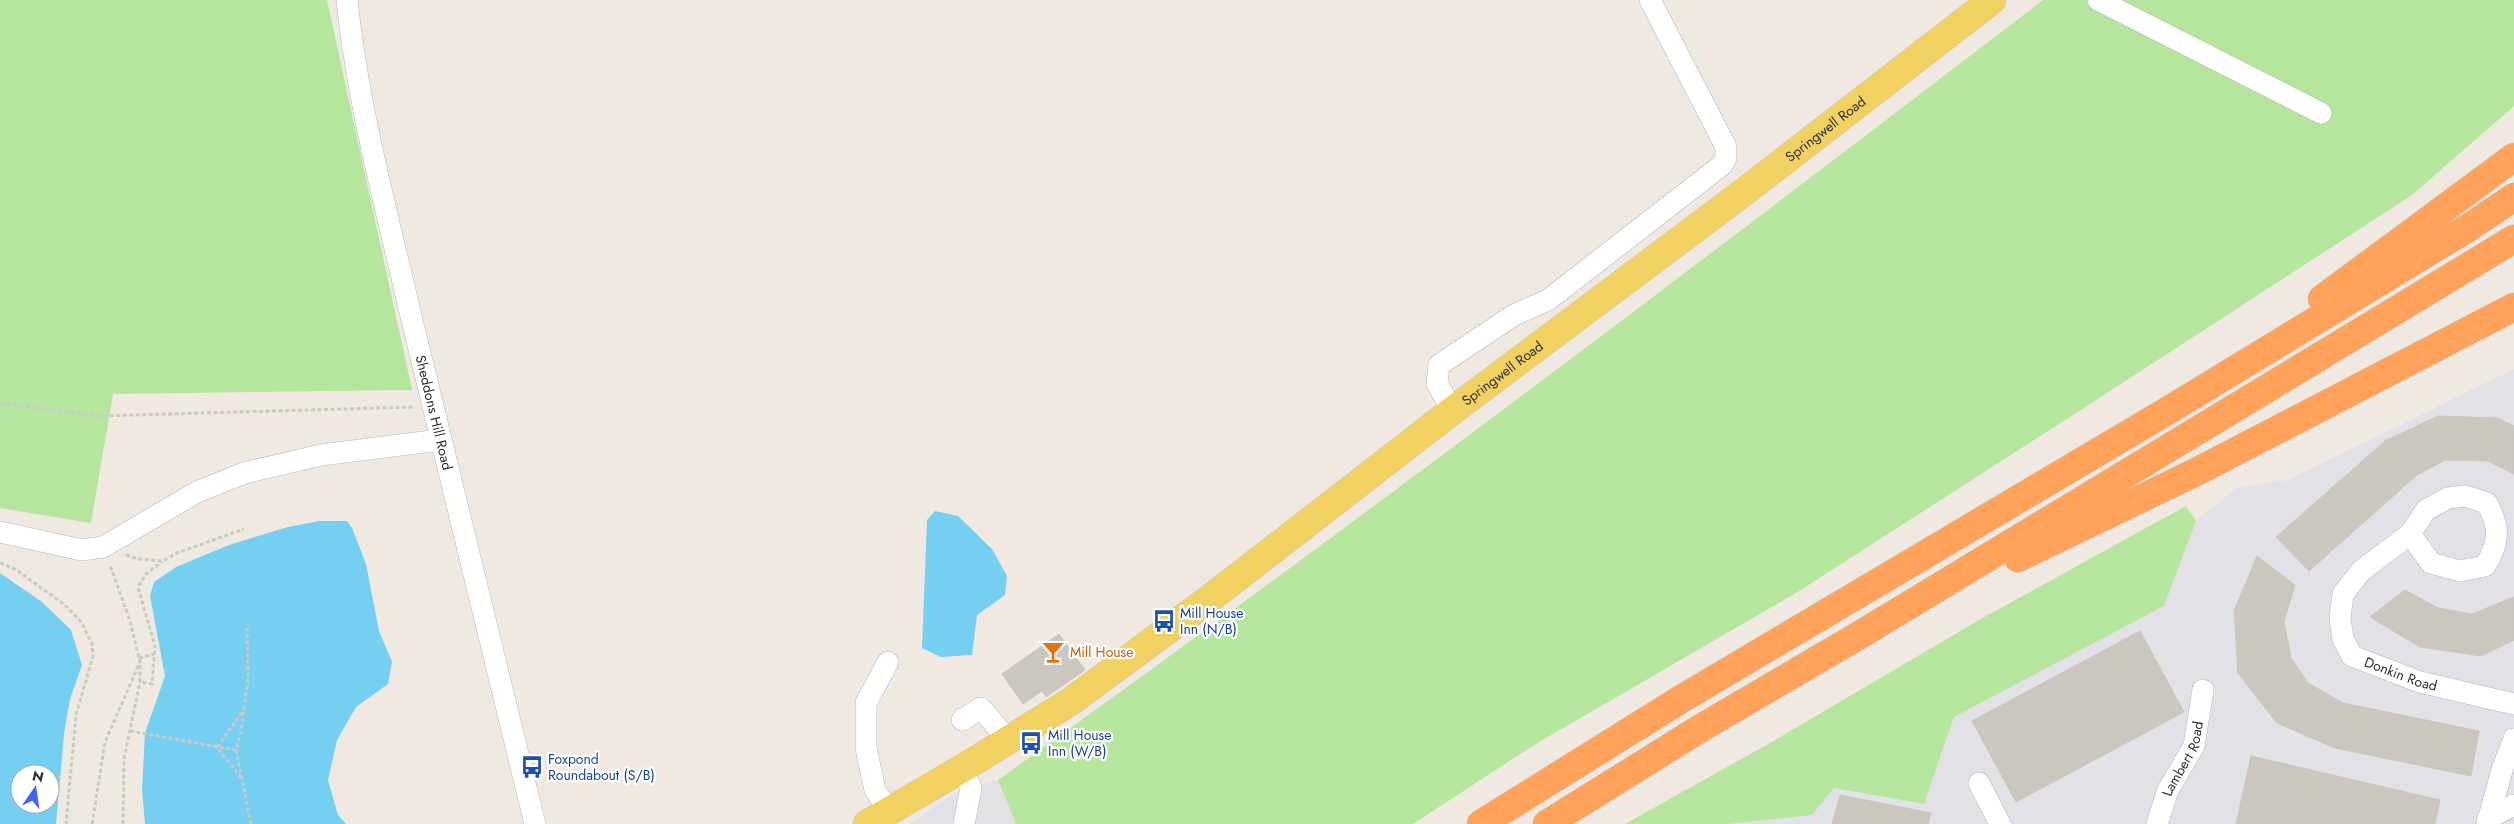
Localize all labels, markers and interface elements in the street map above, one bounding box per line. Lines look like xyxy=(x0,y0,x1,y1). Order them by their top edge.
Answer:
street label: Springwell Road xyxy=(1781,91,1870,167)
street label: Springwell Road xyxy=(1458,336,1547,410)
street label: Sheddons Hill Road xyxy=(411,353,458,472)
place label: Mill House Inn (N/B) xyxy=(1180,603,1243,639)
bus stop icon: Mill House Inn (N/B) xyxy=(1151,608,1177,634)
bar icon: Mill House xyxy=(1040,639,1066,665)
place label: Mill House xyxy=(1070,642,1133,662)
street label: Donkin Road xyxy=(2362,652,2439,696)
street label: Lambert Road xyxy=(2157,720,2208,798)
place label: Mill House Inn (W/B) xyxy=(1048,725,1111,761)
bus stop icon: Mill House Inn (W/B) xyxy=(1018,730,1044,756)
place label: Foxpond Roundabout (S/B) xyxy=(548,749,655,785)
bus stop icon: Foxpond Roundabout (S/B) xyxy=(519,754,545,780)
north arrow xyxy=(10,764,60,814)
text: N xyxy=(30,765,46,787)

